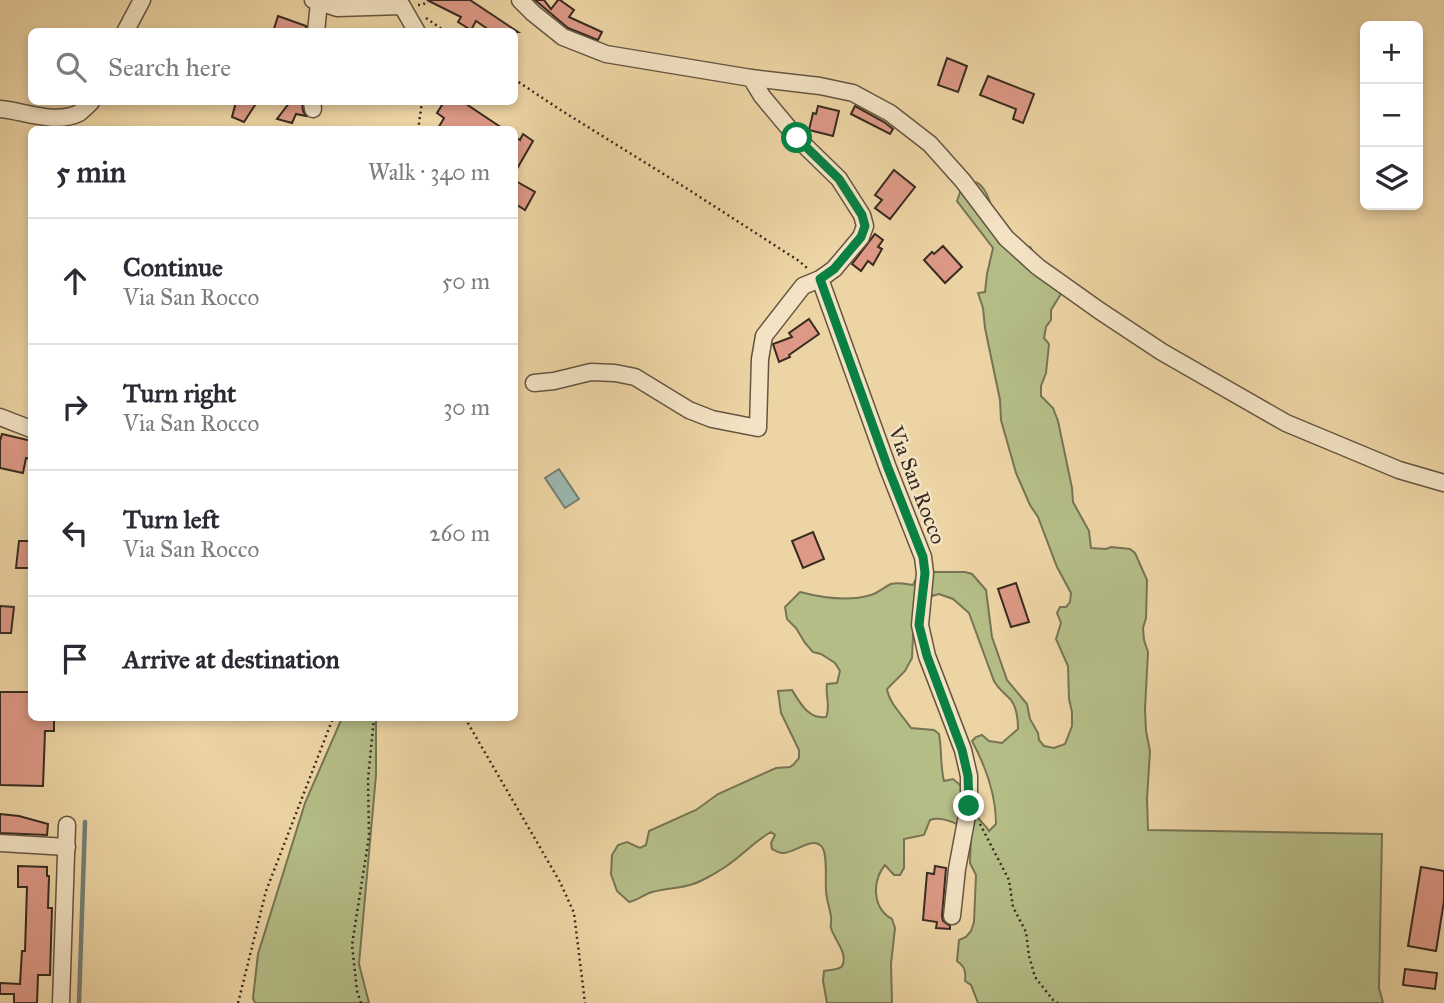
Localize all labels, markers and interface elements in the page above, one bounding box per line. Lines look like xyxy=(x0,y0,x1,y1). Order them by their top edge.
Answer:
map controls xyxy=(1360,21,1423,210)
button: + xyxy=(1360,21,1423,84)
search box xyxy=(28,28,518,105)
icon: search xyxy=(52,48,90,86)
text: Search here xyxy=(108,51,231,83)
button: − xyxy=(1360,84,1423,147)
route start xyxy=(781,122,812,153)
button: layers xyxy=(1360,147,1423,210)
text: 5 min xyxy=(56,154,126,190)
text: Walk · 340 m xyxy=(368,158,490,186)
text: Continue xyxy=(123,251,223,283)
icon: ahead xyxy=(56,262,94,300)
text: 50 m xyxy=(442,267,490,295)
text: Via San Rocco xyxy=(123,283,259,311)
text: Turn right xyxy=(123,377,236,409)
icon: right xyxy=(56,388,94,426)
text: 30 m xyxy=(443,393,490,421)
text: Via San Rocco xyxy=(123,409,259,437)
street label: Via San Rocco xyxy=(882,421,952,548)
text: Turn left xyxy=(123,503,219,535)
icon: left xyxy=(56,514,94,552)
text: 260 m xyxy=(429,519,490,547)
text: Via San Rocco xyxy=(123,535,259,563)
icon: arrive xyxy=(56,640,94,678)
text: Arrive at destination xyxy=(123,643,340,675)
route end xyxy=(953,790,984,821)

